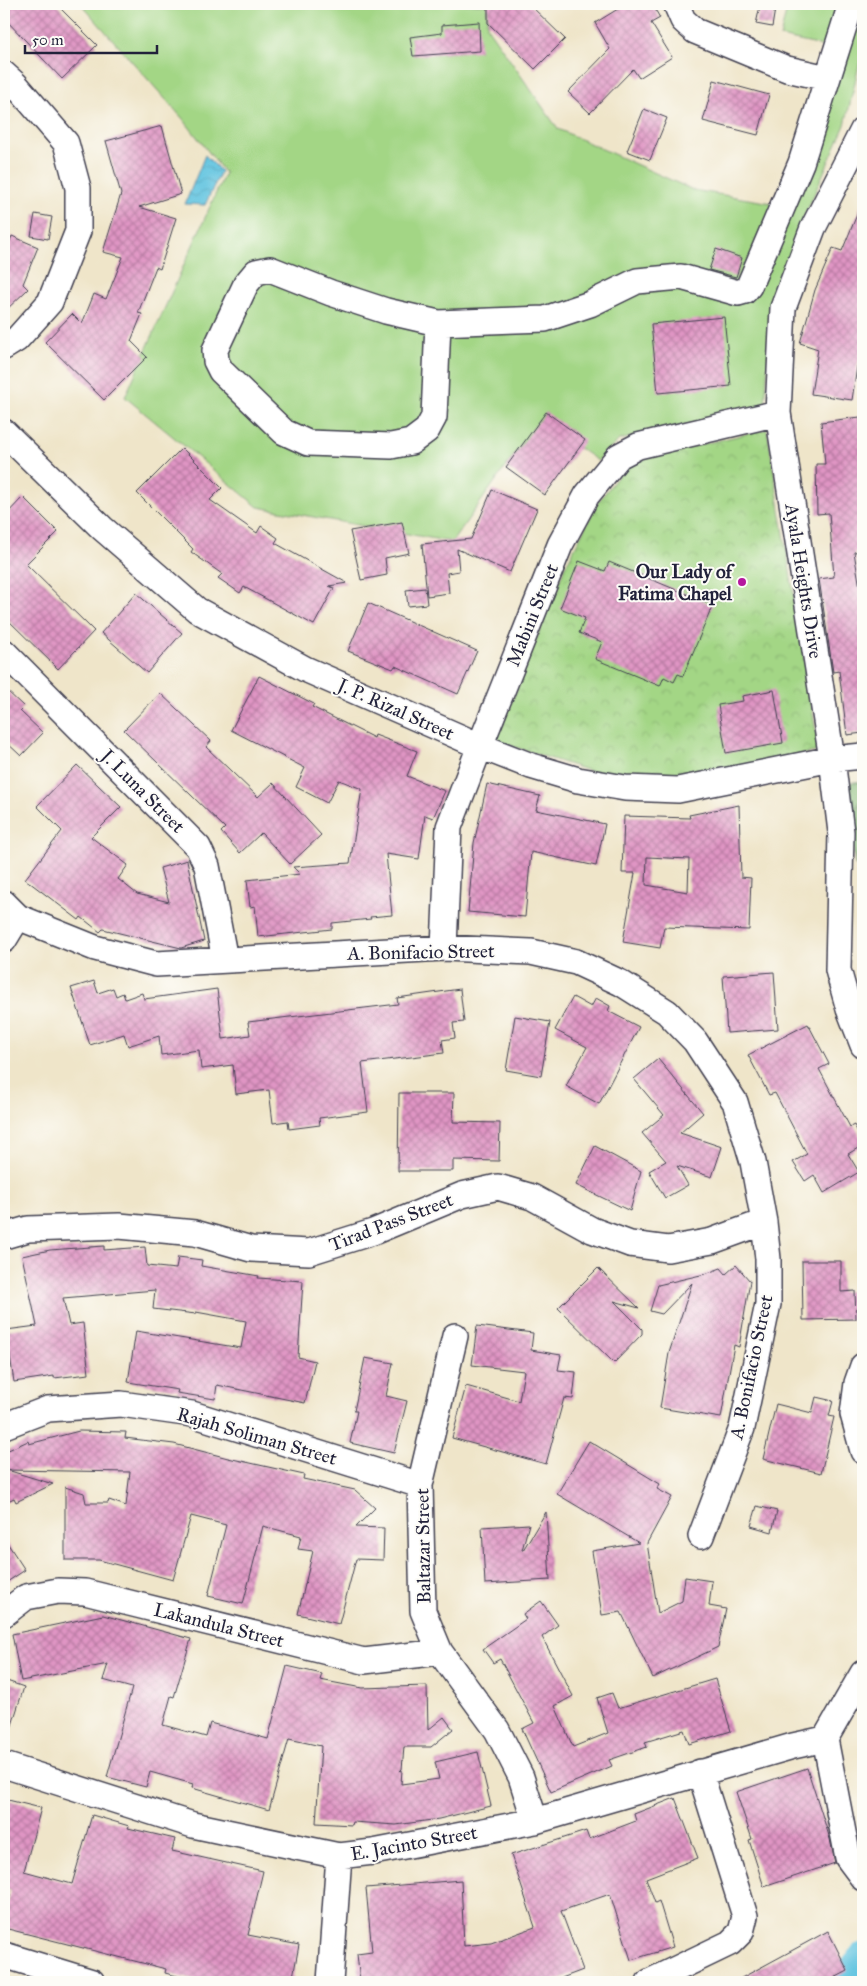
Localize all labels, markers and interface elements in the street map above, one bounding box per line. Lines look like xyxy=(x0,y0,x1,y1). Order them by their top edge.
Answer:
scale bar xyxy=(25,22,158,54)
text: 50 m xyxy=(32,31,64,49)
street label: Ayala Heights Drive xyxy=(779,501,828,660)
street label: Mabini Street xyxy=(501,560,563,670)
place label: Our Lady of Fatima Chapel xyxy=(618,560,736,606)
marker: Our Lady of Fatima Chapel xyxy=(736,576,748,588)
street label: J. P. Rizal Street xyxy=(332,672,458,746)
street label: J. Luna Street xyxy=(94,743,190,839)
street label: A. Bonifacio Street xyxy=(346,939,495,965)
street label: Tirad Pass Street xyxy=(326,1188,456,1256)
street label: A. Bonifacio Street xyxy=(724,1292,778,1442)
street label: Rajah Soliman Street xyxy=(174,1402,340,1470)
street label: Baltazar Street xyxy=(410,1488,436,1604)
street label: Lakandula Street xyxy=(152,1598,287,1652)
street label: E. Jacinto Street xyxy=(349,1821,480,1866)

